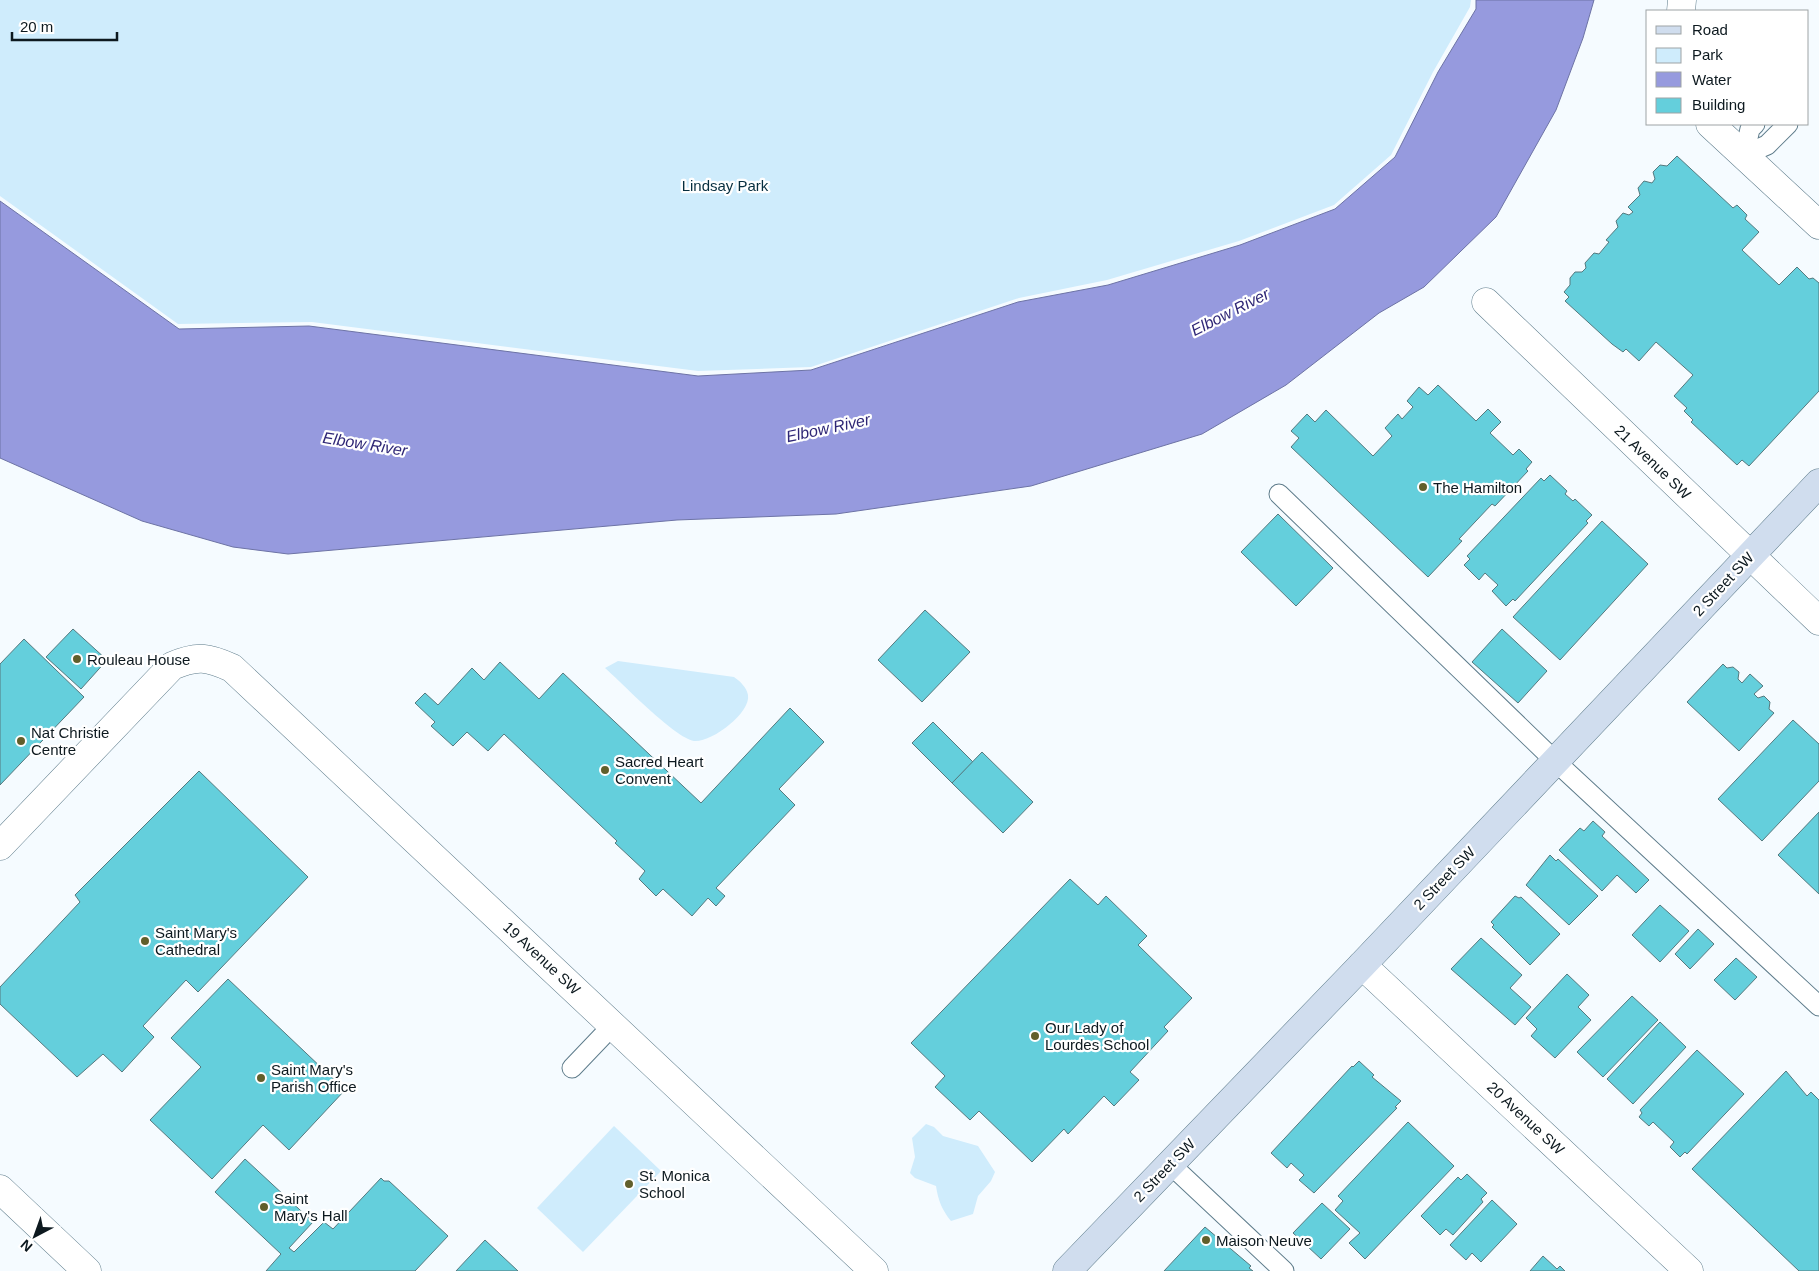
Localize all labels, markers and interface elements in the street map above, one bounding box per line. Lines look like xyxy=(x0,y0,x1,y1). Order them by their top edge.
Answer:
scale bar xyxy=(12,10,118,42)
legend xyxy=(1646,10,1809,125)
text: 20 m xyxy=(20,18,53,35)
text: Road xyxy=(1692,21,1728,38)
text: Park xyxy=(1692,46,1723,63)
text: Water xyxy=(1692,71,1731,88)
text: Building xyxy=(1692,96,1745,113)
park label: Lindsay Park xyxy=(682,177,769,194)
water label: Elbow River xyxy=(1188,285,1272,339)
water label: Elbow River xyxy=(784,411,872,445)
street label: 21 Avenue SW xyxy=(1611,422,1695,503)
water label: Elbow River xyxy=(322,429,409,459)
place label: The Hamilton xyxy=(1433,479,1522,496)
marker: The Hamilton xyxy=(1417,481,1429,493)
street label: 2 Street SW xyxy=(1689,548,1757,619)
place label: Rouleau House xyxy=(87,651,190,668)
marker: Rouleau House xyxy=(71,653,83,665)
place label: Nat Christie Centre xyxy=(31,724,109,758)
marker: Nat Christie Centre xyxy=(15,735,27,747)
place label: Sacred Heart Convent xyxy=(615,753,704,787)
marker: Sacred Heart Convent xyxy=(599,764,611,776)
street label: 2 Street SW xyxy=(1410,842,1479,913)
street label: 19 Avenue SW xyxy=(500,918,585,999)
place label: Saint Mary's Cathedral xyxy=(155,924,237,958)
marker: Saint Mary's Cathedral xyxy=(139,935,151,947)
place label: Our Lady of Lourdes School xyxy=(1045,1019,1149,1053)
marker: Our Lady of Lourdes School xyxy=(1029,1030,1041,1042)
place label: Saint Mary's Parish Office xyxy=(271,1061,357,1095)
marker: Saint Mary's Parish Office xyxy=(255,1072,267,1084)
street label: 20 Avenue SW xyxy=(1484,1078,1569,1159)
street label: 2 Street SW xyxy=(1130,1134,1199,1205)
place label: St. Monica School xyxy=(639,1167,711,1201)
marker: St. Monica School xyxy=(623,1178,635,1190)
place label: Saint Mary's Hall xyxy=(274,1190,348,1224)
marker: Saint Mary's Hall xyxy=(258,1201,270,1213)
north arrow xyxy=(10,1211,60,1261)
place label: Maison Neuve xyxy=(1216,1232,1312,1249)
marker: Maison Neuve xyxy=(1200,1234,1212,1246)
text: N xyxy=(17,1236,36,1255)

